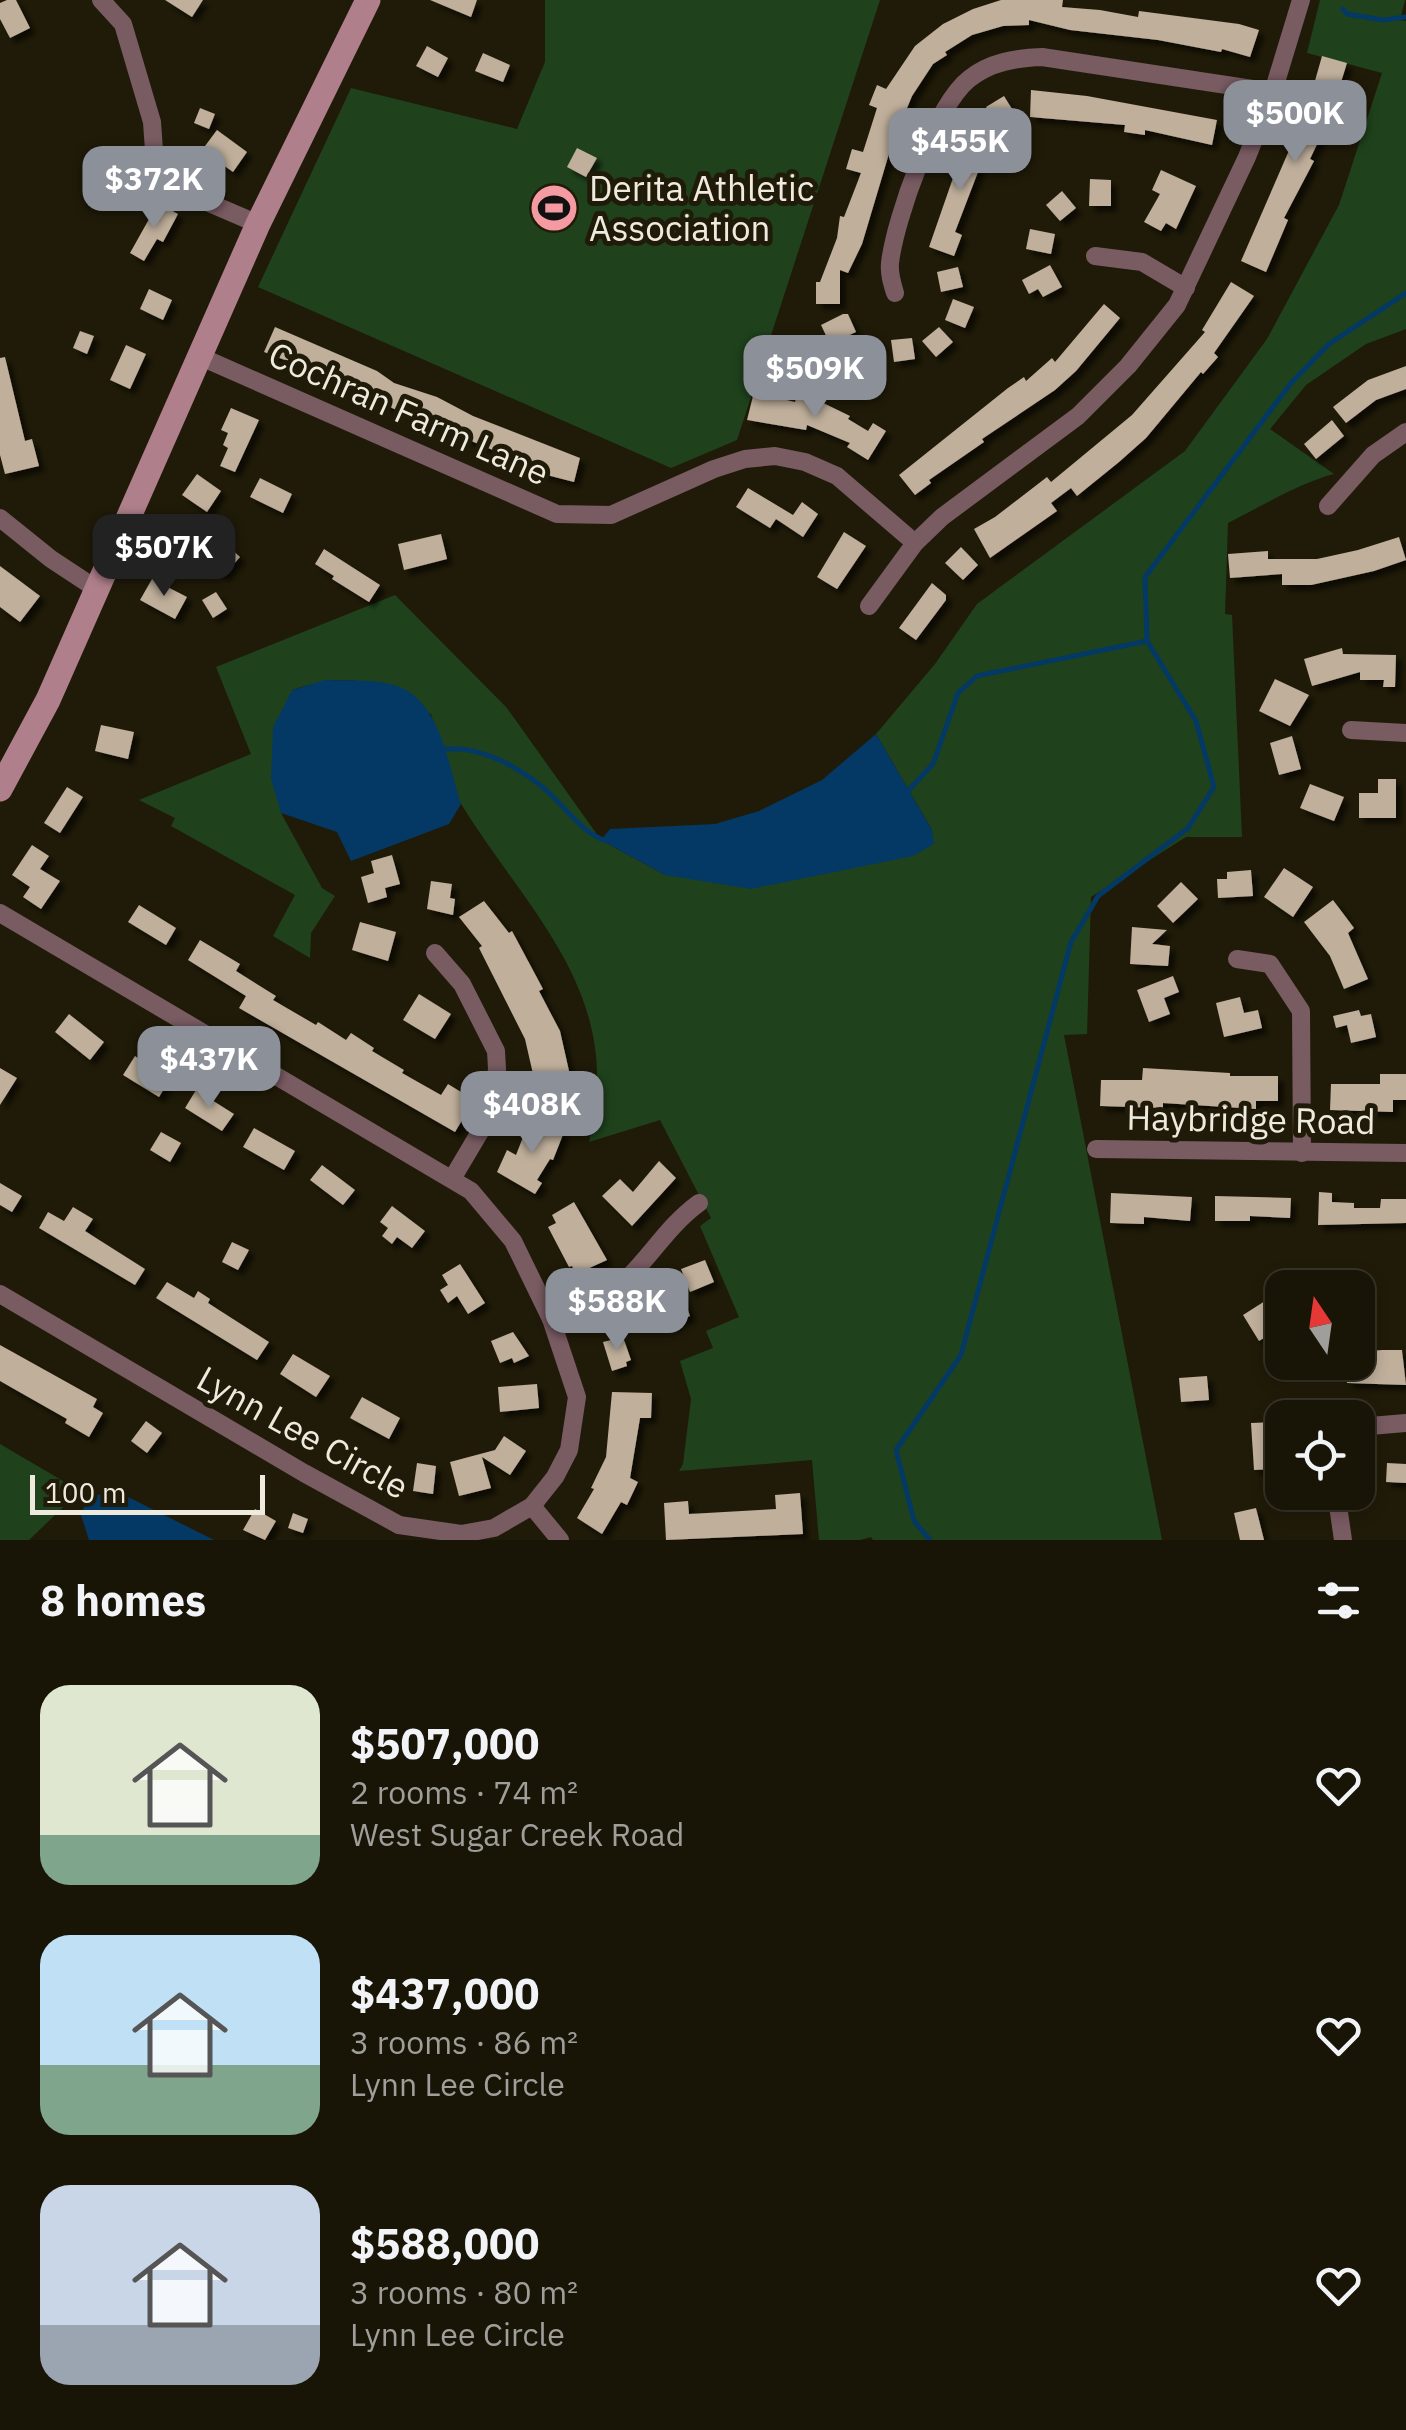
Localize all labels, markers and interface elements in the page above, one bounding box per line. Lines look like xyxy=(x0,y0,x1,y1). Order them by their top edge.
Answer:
pin: $500K xyxy=(1225,80,1365,165)
text: $500K xyxy=(1245,91,1345,133)
pin: $455K xyxy=(890,108,1030,193)
text: $455K xyxy=(910,119,1010,161)
pin: $372K xyxy=(84,146,224,231)
text: $372K xyxy=(104,157,204,199)
place label: Derita Athletic Association xyxy=(589,165,814,251)
sports icon: Derita Athletic Association xyxy=(528,182,580,234)
street label: Cochran Farm Lane xyxy=(262,331,556,495)
pin: $509K xyxy=(745,335,885,420)
text: $509K xyxy=(765,346,865,388)
pin: $507K xyxy=(94,514,234,599)
text: $507K xyxy=(114,525,214,567)
pin: $437K xyxy=(139,1026,279,1111)
text: $437K xyxy=(159,1037,259,1079)
pin: $408K xyxy=(462,1071,602,1156)
text: $408K xyxy=(482,1082,582,1124)
street label: Haybridge Road xyxy=(1126,1094,1376,1144)
pin: $588K xyxy=(547,1268,687,1353)
north arrow xyxy=(1265,1270,1375,1380)
map controls xyxy=(1265,1270,1375,1510)
text: $588K xyxy=(567,1279,667,1321)
street label: Lynn Lee Circle xyxy=(189,1355,417,1509)
button: locate xyxy=(1265,1400,1375,1510)
scale bar xyxy=(30,1470,265,1514)
text: 100 m xyxy=(45,1474,126,1511)
text: 8 homes xyxy=(40,1573,206,1628)
icon: filters xyxy=(1311,1573,1366,1628)
text: $507,000 xyxy=(350,1716,539,1771)
icon: home xyxy=(120,1725,240,1845)
icon: heart xyxy=(1311,1758,1366,1813)
text: 2 rooms · 74 m² xyxy=(350,1771,578,1813)
text: West Sugar Creek Road xyxy=(350,1813,684,1855)
text: $437,000 xyxy=(350,1966,539,2021)
icon: home xyxy=(120,1975,240,2095)
icon: heart xyxy=(1311,2008,1366,2063)
text: 3 rooms · 86 m² xyxy=(350,2021,578,2063)
text: Lynn Lee Circle xyxy=(350,2063,565,2105)
text: $588,000 xyxy=(350,2216,539,2271)
icon: home xyxy=(120,2225,240,2345)
icon: heart xyxy=(1311,2258,1366,2313)
text: 3 rooms · 80 m² xyxy=(350,2271,578,2313)
text: Lynn Lee Circle xyxy=(350,2313,565,2355)

